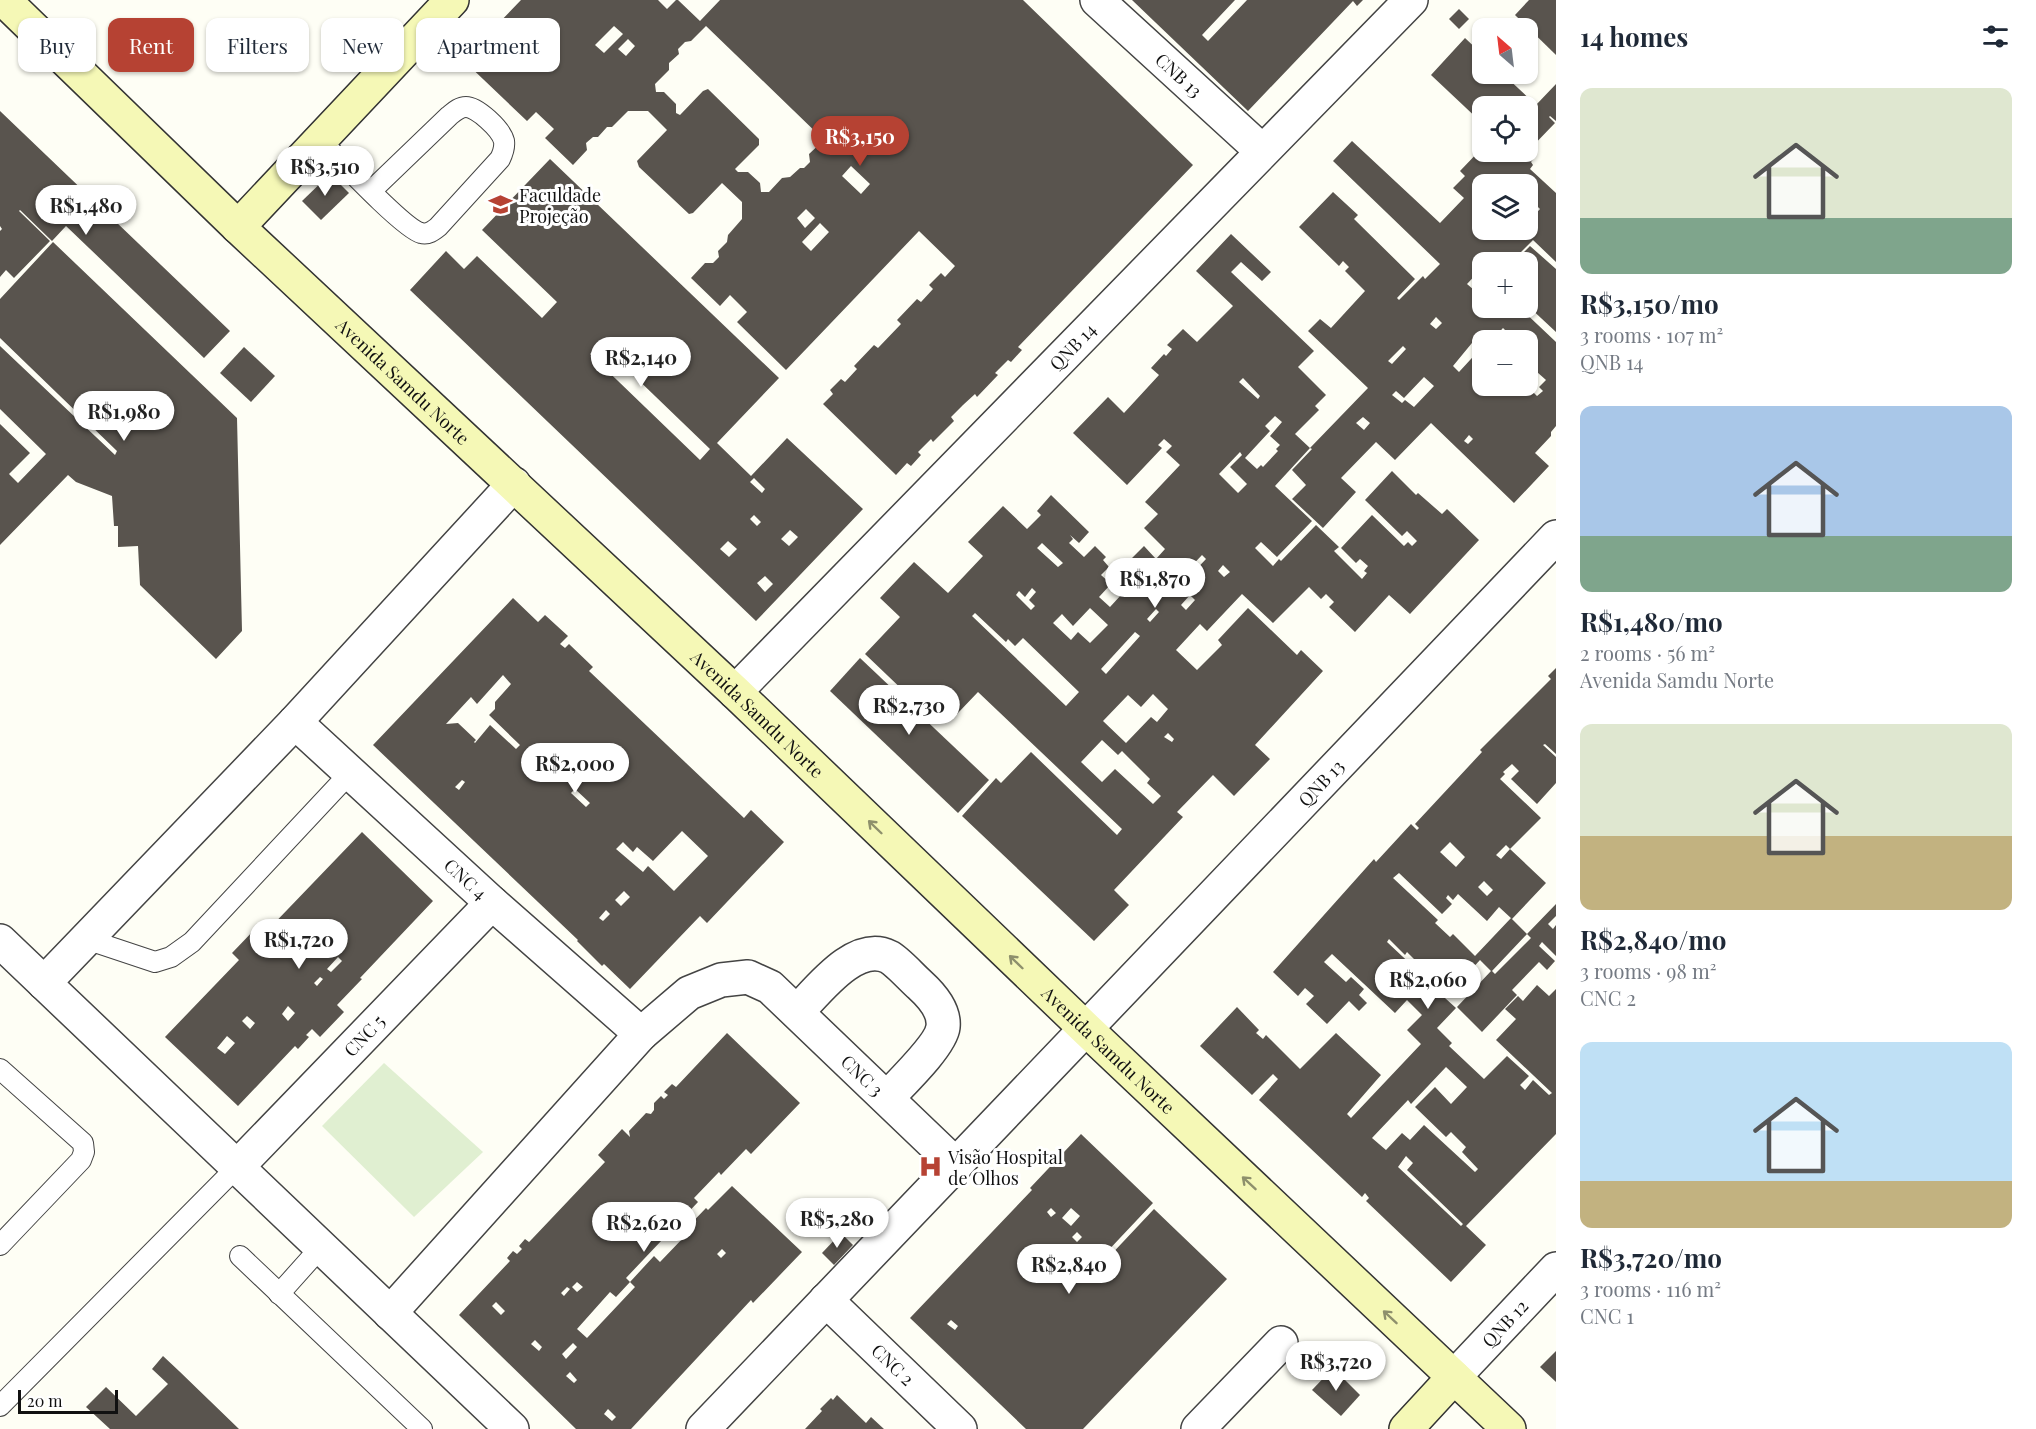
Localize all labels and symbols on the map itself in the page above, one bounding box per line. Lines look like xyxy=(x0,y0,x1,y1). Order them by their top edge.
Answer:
north arrow xyxy=(1472,18,1538,84)
street label: CNB 13 xyxy=(1150,47,1207,102)
pin: R$3,150 xyxy=(805,116,915,167)
pin: R$3,510 xyxy=(270,146,380,197)
place label: Faculdade Projeção xyxy=(519,183,601,228)
pin: R$1,480 xyxy=(31,185,141,236)
school or university icon: Faculdade Projeção xyxy=(488,192,514,218)
street label: Avenida Samdu Norte xyxy=(330,312,475,450)
street label: QNB 14 xyxy=(1044,318,1101,375)
pin: R$2,140 xyxy=(586,337,696,388)
pin: R$1,980 xyxy=(69,391,179,442)
pin: R$1,870 xyxy=(1100,558,1210,609)
street label: Avenida Samdu Norte xyxy=(685,644,829,783)
pin: R$2,730 xyxy=(854,685,964,736)
pin: R$2,000 xyxy=(520,743,630,794)
street label: QNB 13 xyxy=(1293,754,1349,811)
one-way arrow xyxy=(868,819,883,834)
street label: CNC 4 xyxy=(439,853,493,905)
pin: R$1,720 xyxy=(244,919,354,970)
one-way arrow xyxy=(1008,954,1023,969)
pin: R$2,060 xyxy=(1373,959,1483,1010)
street label: Avenida Samdu Norte xyxy=(1036,980,1180,1119)
street label: CNC 5 xyxy=(338,1009,390,1061)
street label: CNC 3 xyxy=(836,1049,889,1101)
place label: Visão Hospital de Olhos xyxy=(947,1145,1063,1190)
hospital icon: Visão Hospital de Olhos xyxy=(917,1154,943,1180)
one-way arrow xyxy=(1241,1176,1256,1190)
pin: R$5,280 xyxy=(782,1198,892,1249)
pin: R$2,620 xyxy=(589,1202,699,1253)
pin: R$2,840 xyxy=(1014,1244,1124,1295)
street label: QNB 12 xyxy=(1477,1294,1533,1352)
one-way arrow xyxy=(1383,1310,1398,1324)
street label: CNC 2 xyxy=(866,1338,920,1391)
pin: R$3,720 xyxy=(1281,1341,1391,1392)
scale bar xyxy=(18,1387,118,1414)

